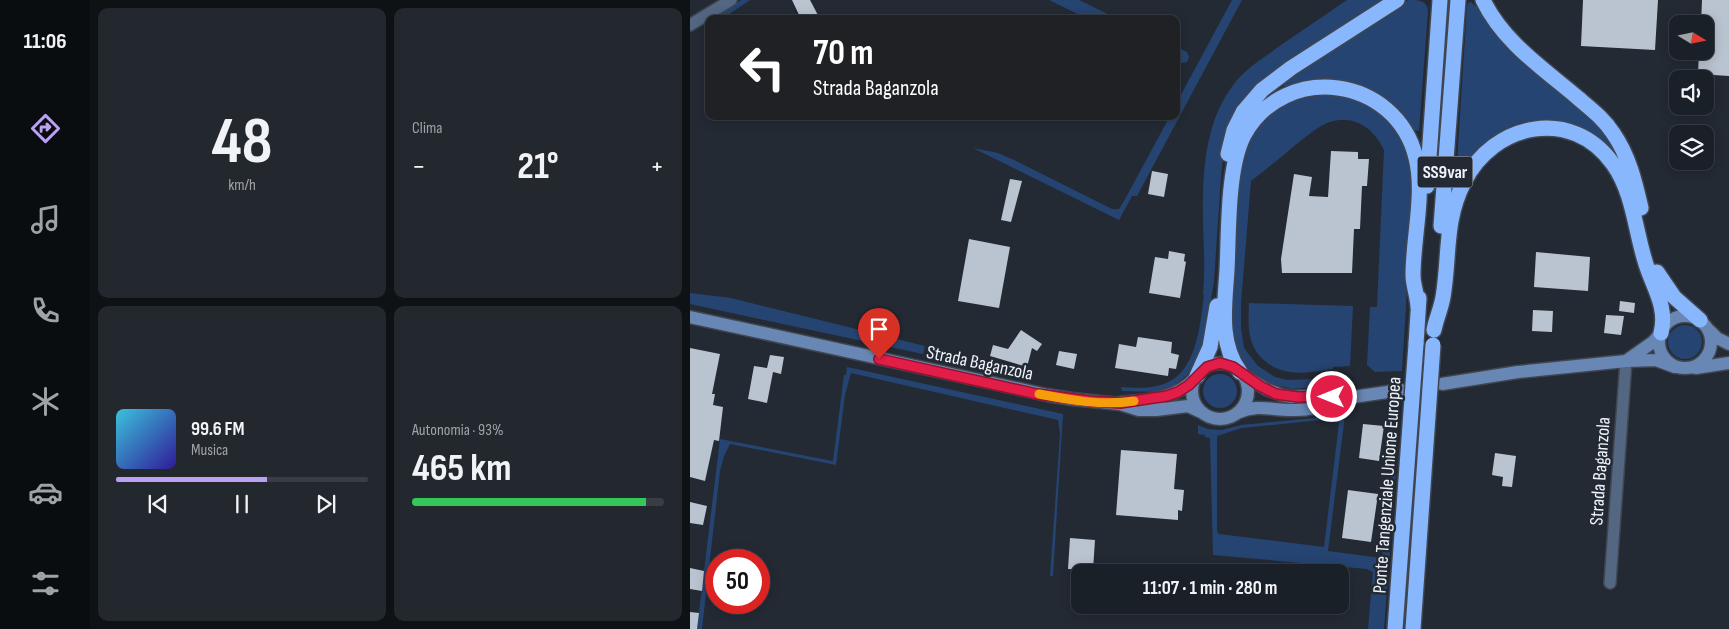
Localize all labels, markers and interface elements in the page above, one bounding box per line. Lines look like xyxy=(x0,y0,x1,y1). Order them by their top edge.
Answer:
north arrow xyxy=(1669,15,1714,60)
map controls xyxy=(1669,15,1714,170)
text: 11:06 xyxy=(23,28,67,55)
text: 70 m xyxy=(813,32,873,75)
icon: left xyxy=(730,35,795,100)
button: sound xyxy=(1669,70,1714,115)
text: Strada Baganzola xyxy=(813,75,939,102)
text: 48 xyxy=(212,104,273,182)
icon: directions xyxy=(28,111,63,146)
text: Clima xyxy=(412,119,442,138)
button: layers xyxy=(1669,125,1714,170)
text: 21° xyxy=(517,144,559,189)
text: − xyxy=(412,150,426,183)
text: + xyxy=(650,150,664,183)
road number: SS9var xyxy=(1418,156,1472,188)
text: km/h xyxy=(228,176,256,195)
icon: music xyxy=(28,202,63,237)
icon: phone xyxy=(28,293,63,328)
pin xyxy=(858,308,900,359)
icon: arrive xyxy=(865,315,893,343)
street label: Strada Baganzola xyxy=(924,341,1035,386)
position arrow xyxy=(1305,370,1357,422)
street label: Ponte Tangenziale Unione Europea xyxy=(1368,376,1407,594)
icon: climate xyxy=(28,384,63,419)
street label: Strada Baganzola xyxy=(1585,416,1616,526)
text: 99.6 FM xyxy=(191,418,245,441)
text: Autonomia · 93% xyxy=(412,421,503,440)
text: Musica xyxy=(191,441,228,460)
text: 465 km xyxy=(412,446,511,491)
icon: car xyxy=(28,475,63,510)
icon: previous xyxy=(144,490,172,518)
icon: pause xyxy=(228,490,256,518)
icon: next xyxy=(312,490,340,518)
speed limit sign: 50 xyxy=(705,549,770,614)
icon: filters xyxy=(28,566,63,601)
text: 11:07 · 1 min · 280 m xyxy=(1143,577,1277,600)

